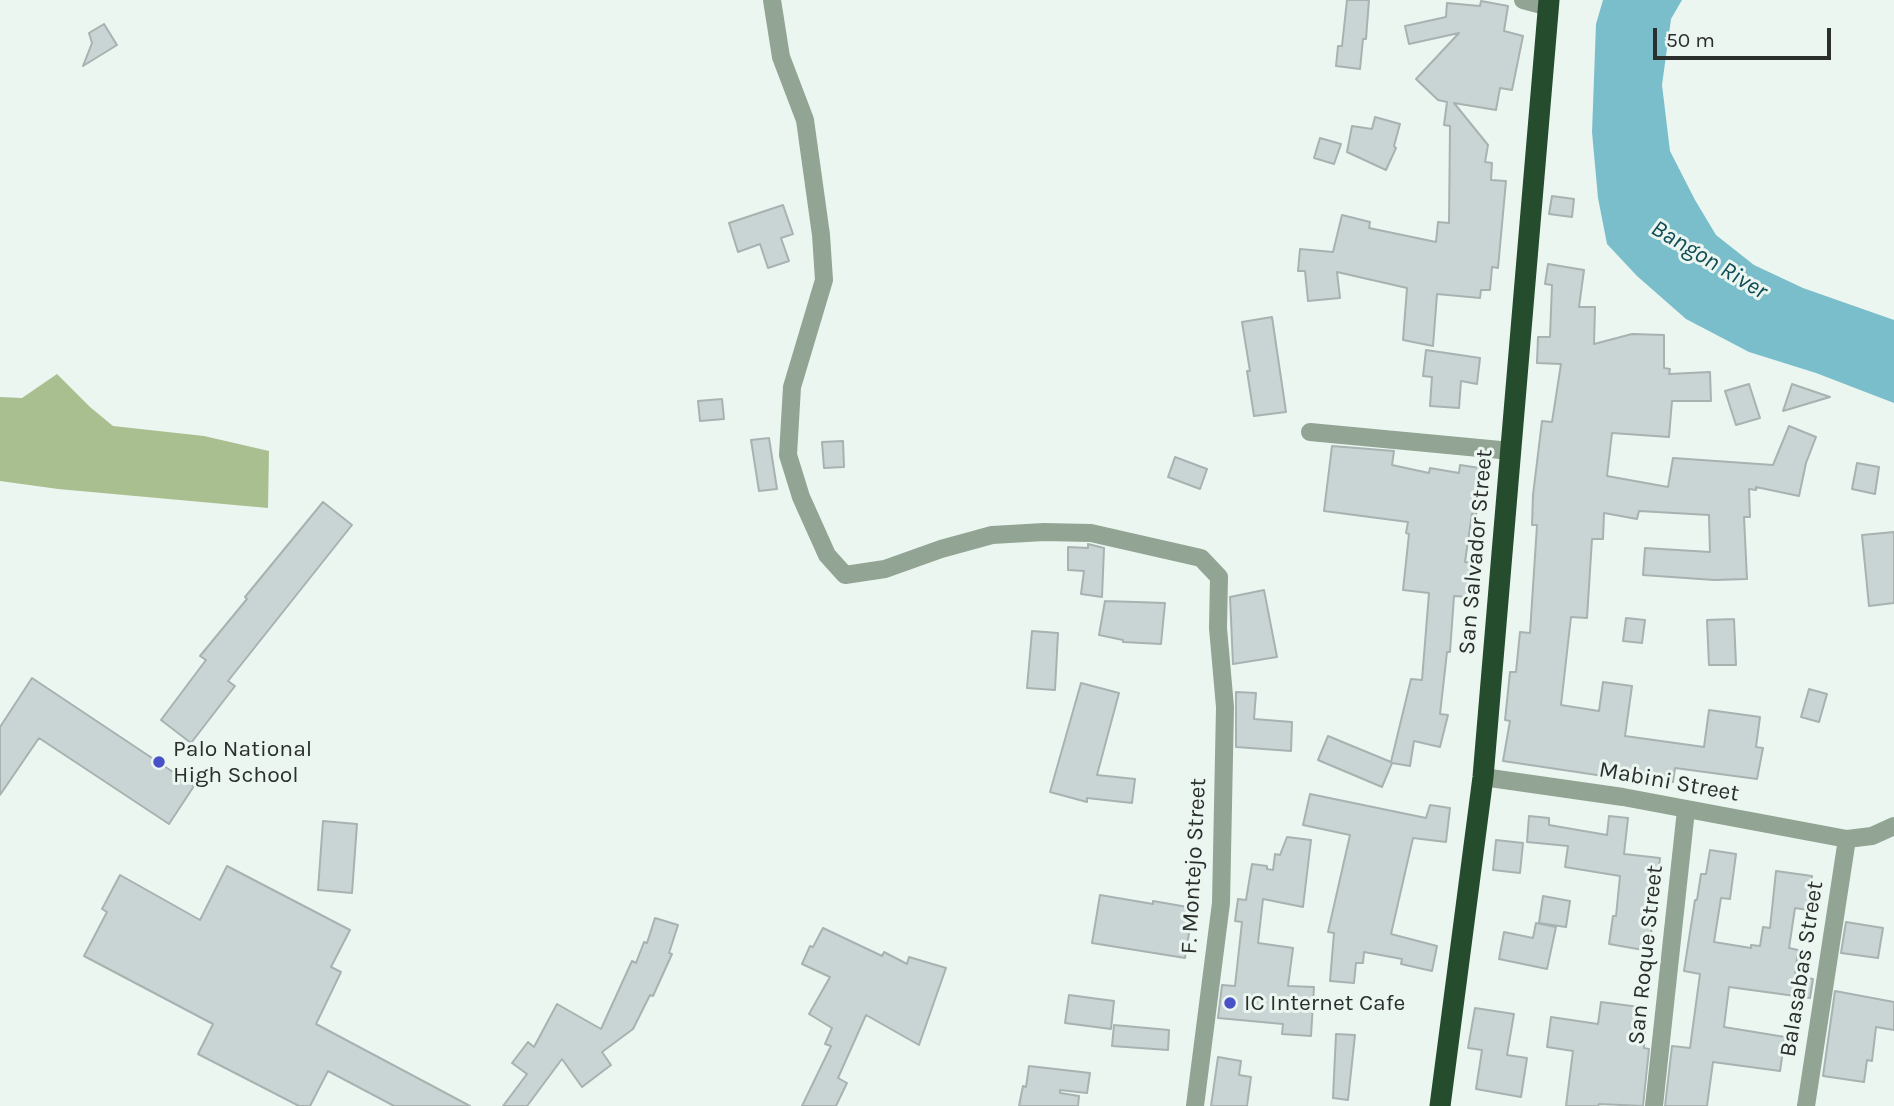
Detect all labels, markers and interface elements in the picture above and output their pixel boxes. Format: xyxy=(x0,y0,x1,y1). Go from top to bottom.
scale bar xyxy=(1656,14,1834,58)
text: 50 m xyxy=(1666,28,1715,52)
water label: Bangon River xyxy=(1646,214,1772,306)
street label: San Salvador Street xyxy=(1453,448,1499,656)
place label: Palo National High School xyxy=(173,735,312,789)
marker: Palo National High School xyxy=(151,754,167,770)
street label: Mabini Street xyxy=(1597,756,1741,808)
street label: F. Montejo Street xyxy=(1176,777,1212,955)
street label: San Roque Street xyxy=(1623,864,1669,1046)
street label: Balasabas Street xyxy=(1774,879,1830,1059)
place label: IC Internet Cafe xyxy=(1244,989,1405,1017)
marker: IC Internet Cafe xyxy=(1222,995,1238,1011)

